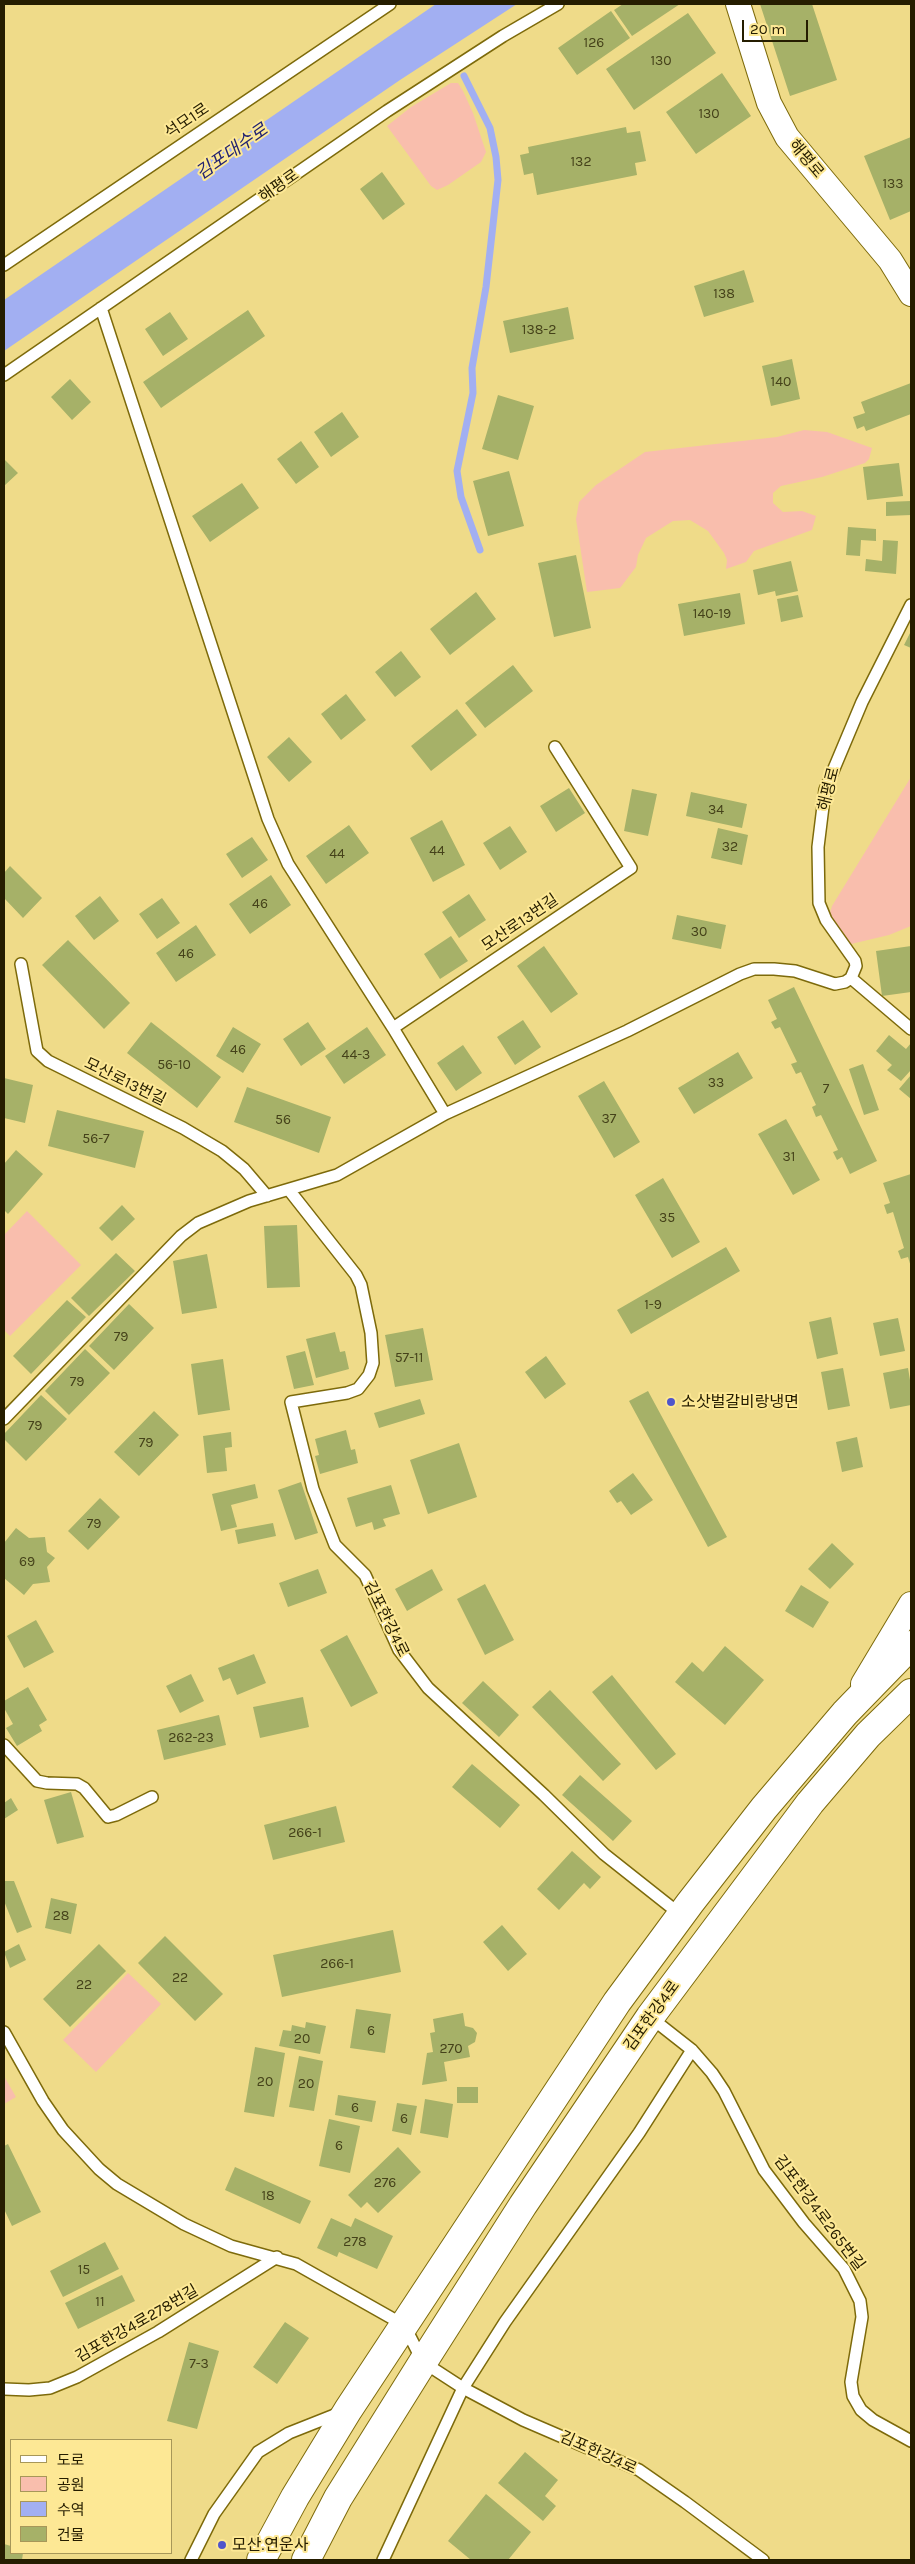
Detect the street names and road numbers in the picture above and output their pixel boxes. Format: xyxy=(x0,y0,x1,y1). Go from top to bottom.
street label: 석모1로 xyxy=(161,99,213,143)
street label: 해평로 xyxy=(784,136,828,182)
street label: 해평로 xyxy=(255,165,303,207)
street label: 해평로 xyxy=(814,765,844,813)
street label: 모산로13번길 xyxy=(478,890,562,956)
street label: 모산로13번길 xyxy=(81,1054,169,1110)
street label: 김포한강4로 xyxy=(359,1578,413,1660)
street label: 김포한강4로 xyxy=(620,1977,684,2055)
street label: 김포한강4로265번길 xyxy=(769,2152,869,2274)
street label: 김포한강4로278번길 xyxy=(72,2281,202,2367)
street label: 김포한강4로 xyxy=(556,2427,640,2479)

